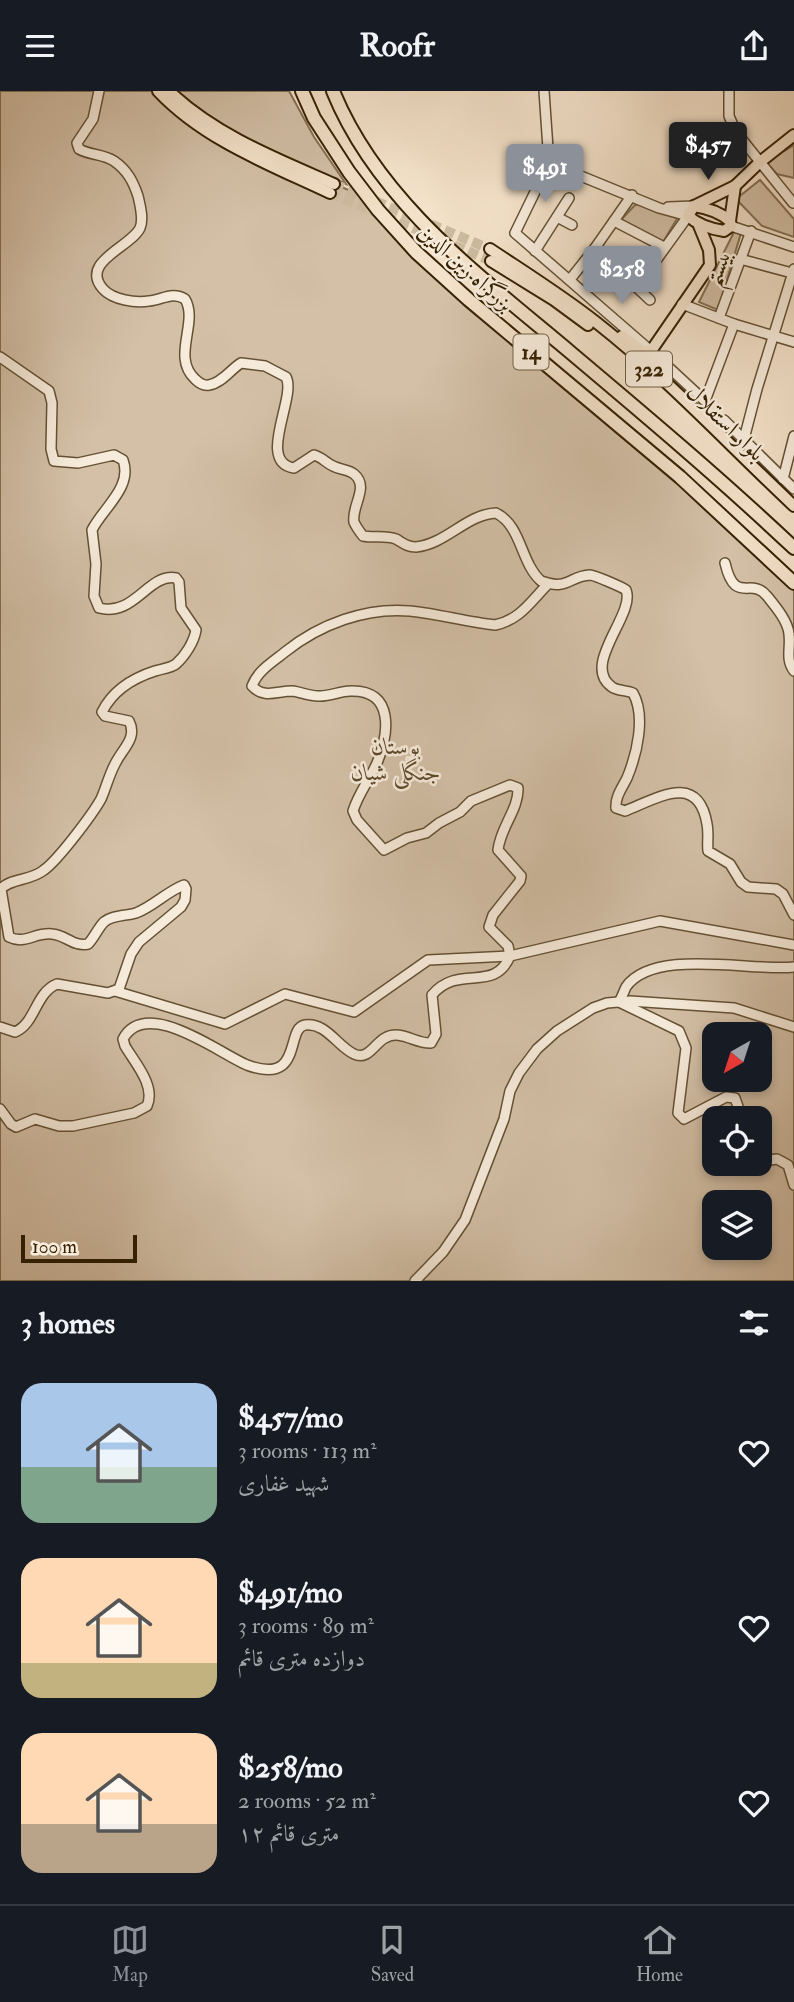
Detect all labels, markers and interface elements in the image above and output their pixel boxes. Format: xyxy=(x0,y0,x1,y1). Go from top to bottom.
text: Roofr xyxy=(359,26,435,66)
icon: menu xyxy=(21,27,59,65)
icon: share xyxy=(735,27,773,65)
pin: $457 xyxy=(667,123,749,182)
text: $457 xyxy=(685,130,731,159)
pin: $491 xyxy=(504,145,586,204)
text: $491 xyxy=(522,152,568,181)
street label: بزرگراه زین الدین xyxy=(412,216,520,318)
street label: بیستم xyxy=(698,246,745,293)
pin: $258 xyxy=(581,247,663,306)
text: $258 xyxy=(599,254,645,283)
road number: 14 xyxy=(514,335,548,369)
road number: 322 xyxy=(626,351,672,387)
street label: بلوار استقلال xyxy=(680,378,771,467)
park label: بوستان جنگلی شیان xyxy=(351,732,441,790)
north arrow xyxy=(702,1022,772,1092)
map controls xyxy=(702,1022,772,1260)
button: locate xyxy=(702,1106,772,1176)
button: layers xyxy=(702,1190,772,1260)
scale bar xyxy=(21,1232,136,1264)
text: 100 m xyxy=(32,1235,77,1259)
icon: filters xyxy=(735,1304,773,1342)
text: 3 homes xyxy=(21,1305,115,1342)
text: $457/mo xyxy=(238,1399,343,1436)
icon: home xyxy=(77,1411,161,1495)
icon: heart xyxy=(735,1434,773,1472)
text: 3 rooms · 113 m² xyxy=(238,1436,377,1465)
text: شهید غفاری xyxy=(238,1469,329,1498)
text: $491/mo xyxy=(238,1574,343,1611)
icon: home xyxy=(77,1586,161,1670)
icon: heart xyxy=(735,1609,773,1647)
text: 3 rooms · 89 m² xyxy=(238,1611,374,1640)
text: دوازده متری قائم xyxy=(238,1644,365,1673)
text: $258/mo xyxy=(238,1749,343,1786)
icon: home xyxy=(77,1761,161,1845)
icon: heart xyxy=(735,1784,773,1822)
text: 2 rooms · 52 m² xyxy=(238,1786,376,1815)
text: ۱۲ متری قائم xyxy=(238,1819,339,1848)
tab: Map xyxy=(111,1921,149,1987)
tab: Saved xyxy=(371,1921,414,1987)
tab: Home xyxy=(636,1921,683,1987)

